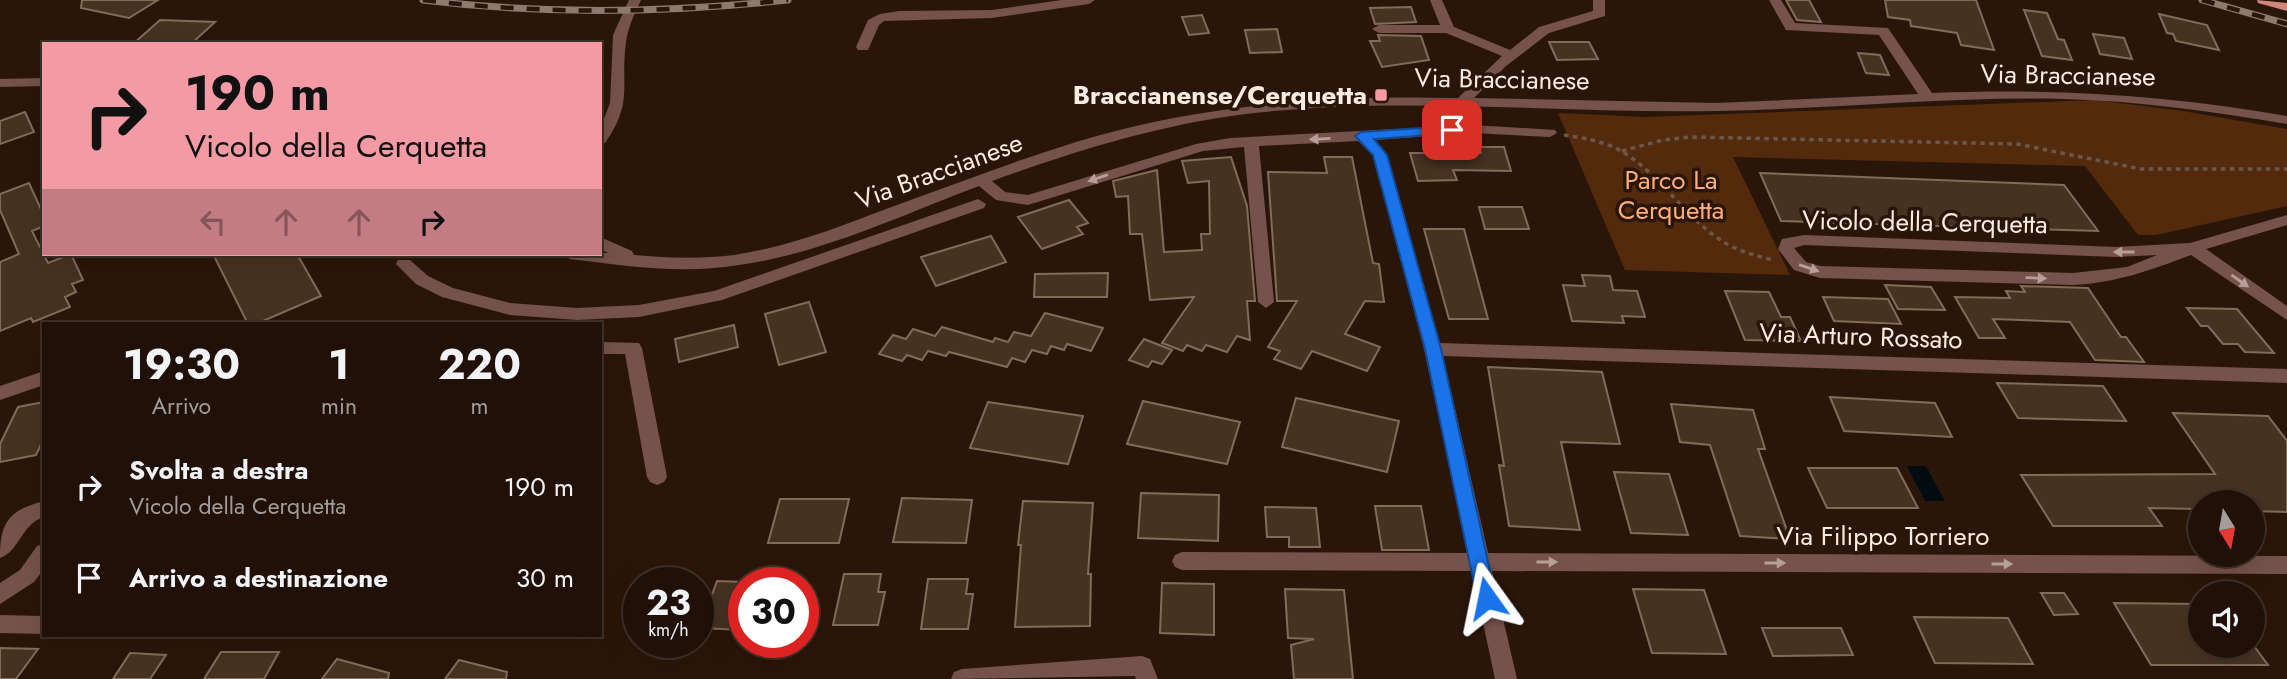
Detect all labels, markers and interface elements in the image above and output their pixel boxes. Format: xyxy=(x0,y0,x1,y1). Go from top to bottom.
street label: Via Braccianese xyxy=(1980,54,2156,96)
text: 190 m xyxy=(185,58,330,128)
street label: Via Braccianese xyxy=(1414,58,1590,100)
icon: right xyxy=(70,70,161,161)
place label: Braccianense/Cerquetta xyxy=(1073,76,1367,114)
marker: Braccianense/Cerquetta xyxy=(1373,87,1389,103)
pin xyxy=(1422,100,1482,160)
icon: arrive xyxy=(1433,111,1471,149)
text: Vicolo della Cerquetta xyxy=(185,123,487,169)
street label: Via Braccianese xyxy=(850,123,1028,219)
one-way arrow xyxy=(1309,134,1331,145)
park label: Parco La Cerquetta xyxy=(1618,161,1724,229)
one-way arrow xyxy=(1087,173,1108,184)
street label: Vicolo della Cerquetta xyxy=(1802,201,2048,243)
icon: left xyxy=(194,203,232,241)
icon: ahead xyxy=(267,203,305,241)
icon: ahead xyxy=(340,203,378,241)
icon: right xyxy=(413,203,451,241)
one-way arrow xyxy=(2113,246,2135,258)
one-way arrow xyxy=(1799,263,1820,274)
one-way arrow xyxy=(2025,272,2047,284)
one-way arrow xyxy=(2231,274,2249,288)
street label: Via Arturo Rossato xyxy=(1759,313,1963,359)
text: 19:30 xyxy=(123,334,240,395)
text: 1 xyxy=(328,334,350,395)
text: 220 xyxy=(438,334,521,395)
text: Arrivo xyxy=(152,389,211,423)
text: min xyxy=(321,389,357,423)
text: m xyxy=(471,389,488,423)
text: Svolta a destra xyxy=(129,451,309,489)
icon: right xyxy=(70,468,108,506)
text: 190 m xyxy=(504,468,574,506)
text: Vicolo della Cerquetta xyxy=(129,489,346,523)
north arrow xyxy=(2188,490,2264,567)
map controls xyxy=(2188,490,2265,658)
street label: Via Filippo Torriero xyxy=(1777,517,1989,555)
one-way arrow xyxy=(1536,556,1558,568)
one-way arrow xyxy=(1764,557,1786,569)
one-way arrow xyxy=(1991,558,2013,570)
icon: arrive xyxy=(70,559,108,597)
text: Arrivo a destinazione xyxy=(129,559,388,597)
text: 30 m xyxy=(516,559,574,597)
position arrow xyxy=(1450,561,1524,635)
speed limit sign: 30 xyxy=(728,567,819,658)
text: 23 xyxy=(646,578,691,628)
button: sound xyxy=(2188,581,2265,658)
text: km/h xyxy=(648,617,689,643)

